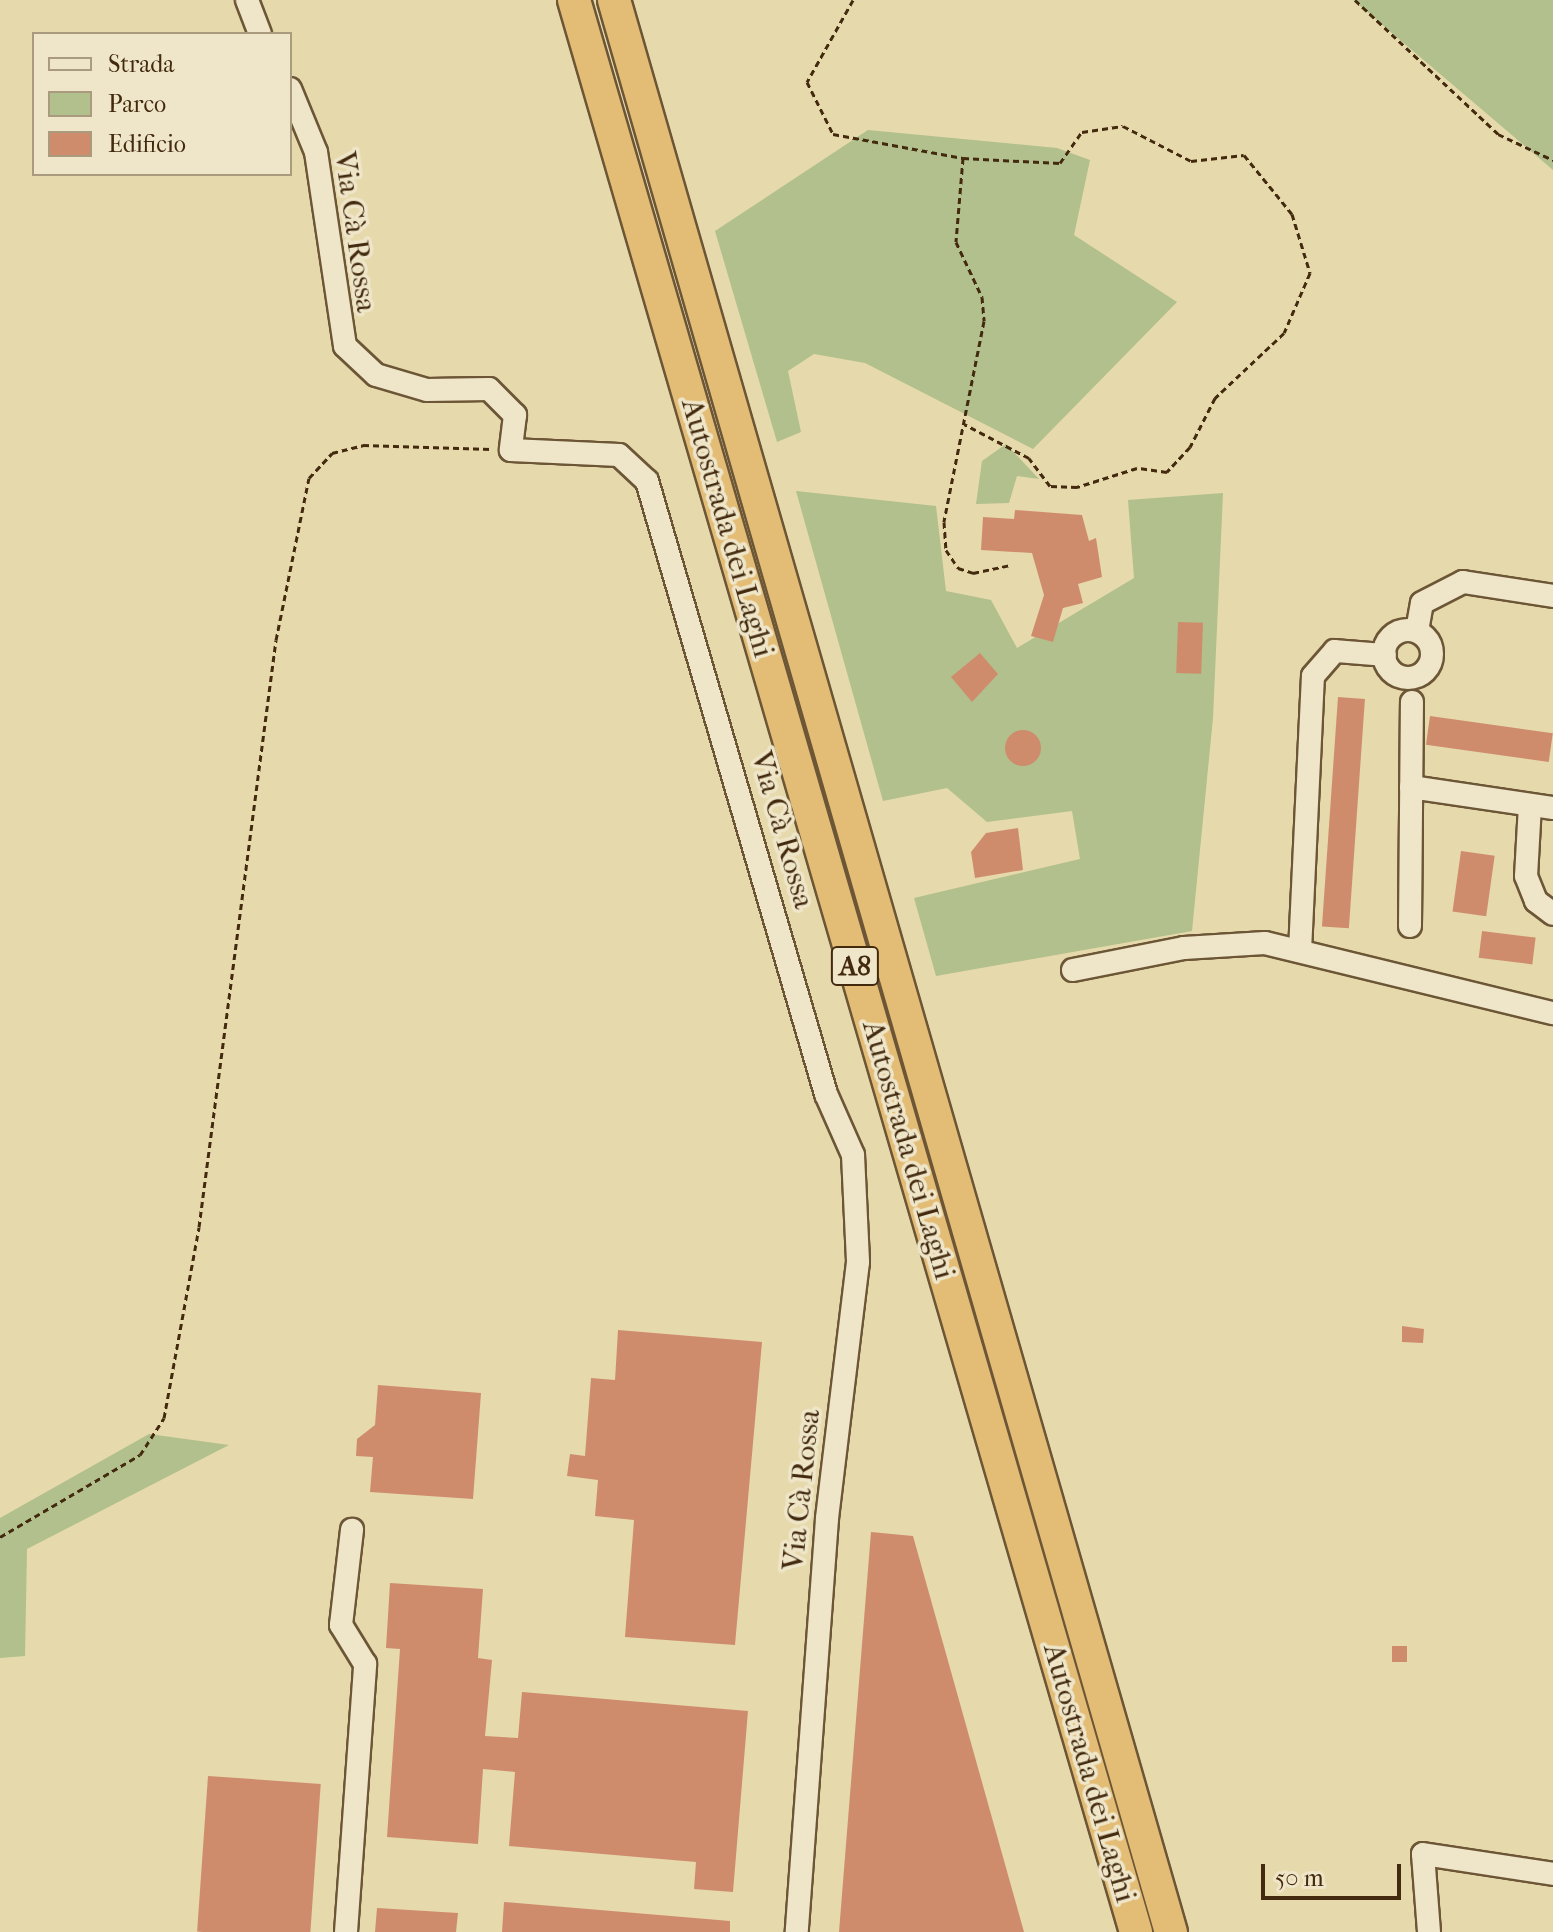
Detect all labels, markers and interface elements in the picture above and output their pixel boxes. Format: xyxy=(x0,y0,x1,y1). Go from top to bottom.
legend xyxy=(32,32,292,176)
text: Strada xyxy=(108,50,174,78)
text: Parco xyxy=(108,90,166,118)
text: Edificio xyxy=(108,130,186,158)
street label: Via Cà Rossa xyxy=(326,149,384,315)
street label: Autostrada dei Laghi xyxy=(673,395,781,661)
street label: Via Cà Rossa xyxy=(742,747,822,913)
road number: A8 xyxy=(829,942,881,990)
street label: Autostrada dei Laghi xyxy=(854,1017,962,1283)
street label: Via Cà Rossa xyxy=(776,1408,828,1572)
street label: Autostrada dei Laghi xyxy=(1035,1640,1143,1906)
scale bar xyxy=(1265,1848,1405,1898)
text: 50 m xyxy=(1275,1864,1324,1892)

